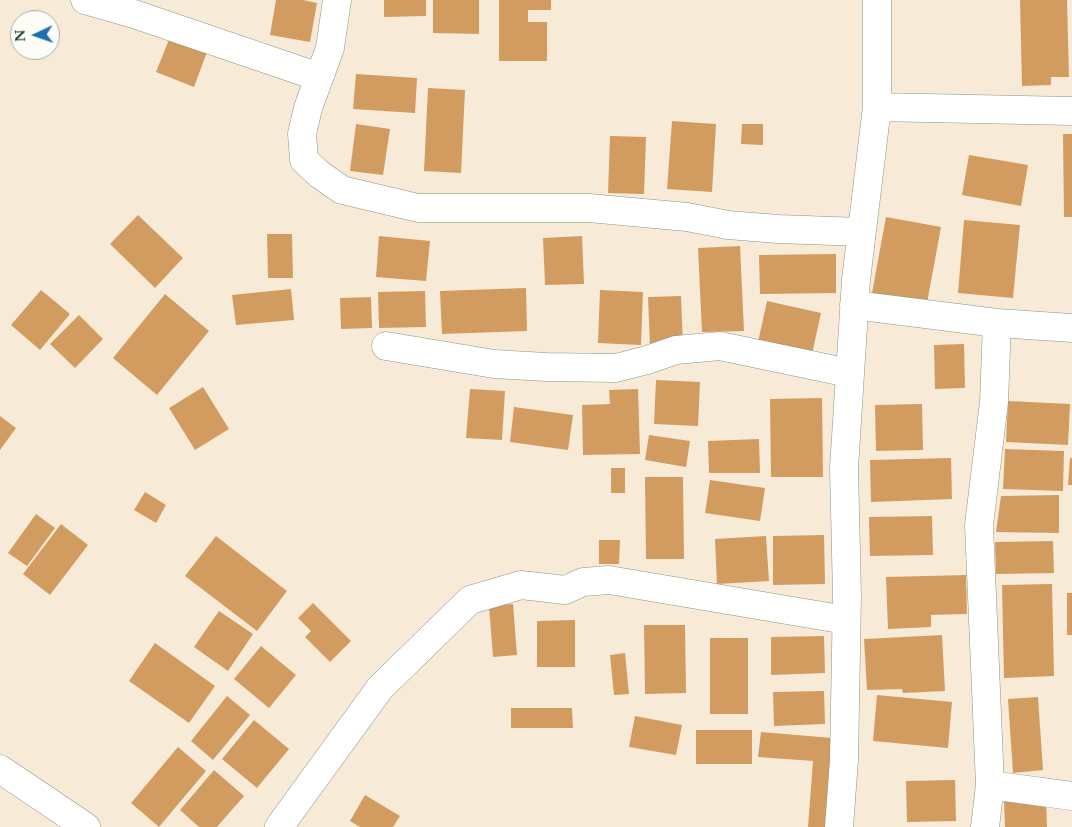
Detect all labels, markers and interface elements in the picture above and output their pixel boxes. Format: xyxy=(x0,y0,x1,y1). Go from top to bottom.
north arrow xyxy=(10,10,60,60)
text: N xyxy=(11,29,30,42)

